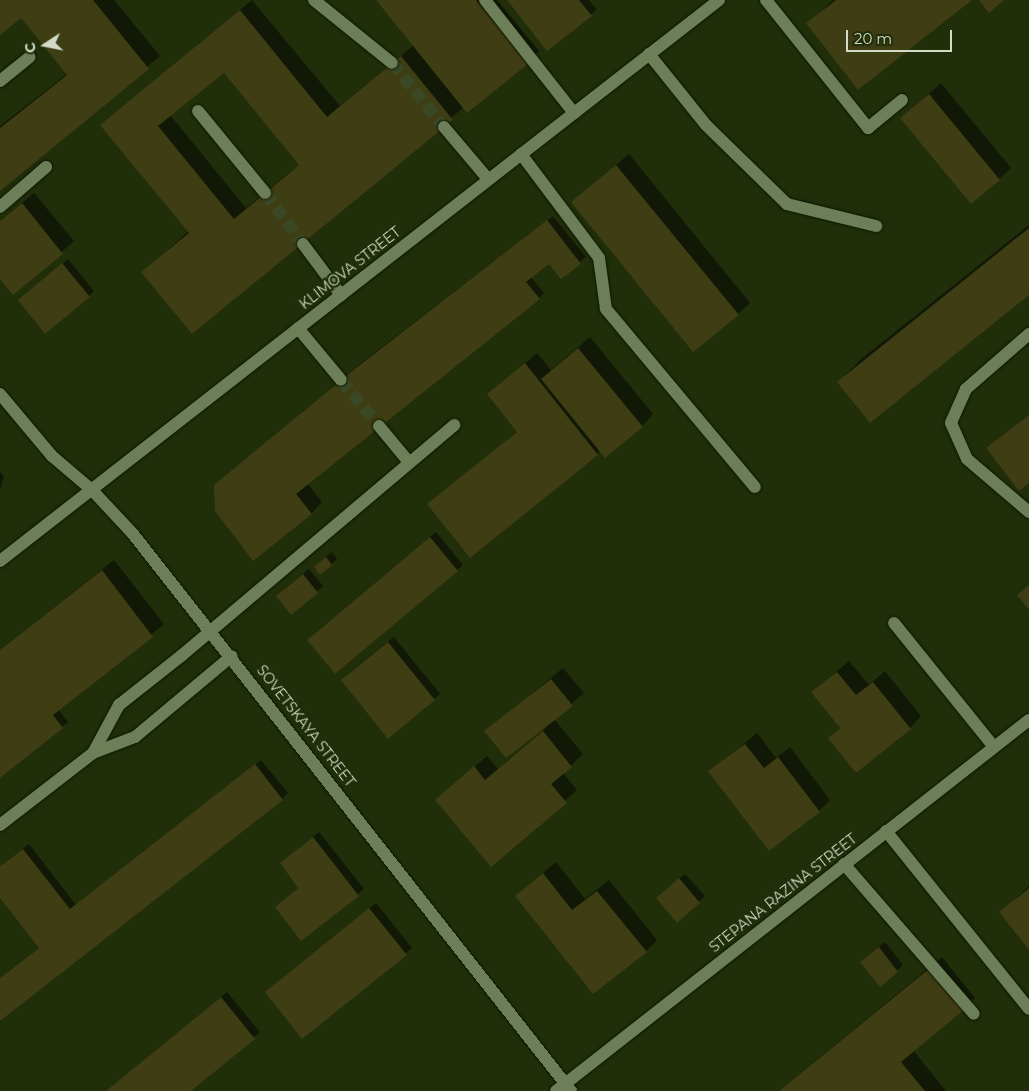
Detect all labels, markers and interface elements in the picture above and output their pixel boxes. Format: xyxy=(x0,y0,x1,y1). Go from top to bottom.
north arrow xyxy=(20,20,70,70)
scale bar xyxy=(849,20,955,52)
text: 20 m xyxy=(854,29,892,48)
text: С xyxy=(20,41,40,55)
street label: KLIMOVA STREET xyxy=(296,223,404,313)
street label: SOVETSKAYA STREET xyxy=(253,662,359,790)
street label: STEPANA RAZINA STREET xyxy=(706,830,860,956)

